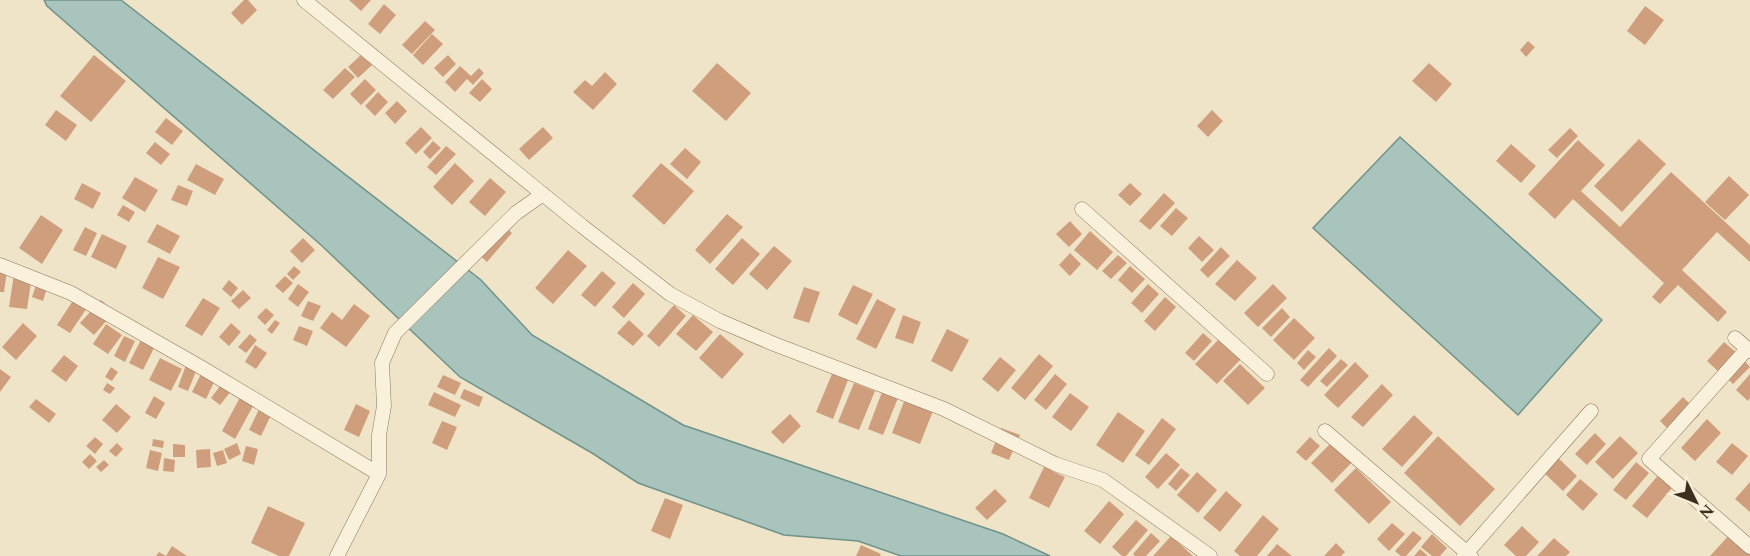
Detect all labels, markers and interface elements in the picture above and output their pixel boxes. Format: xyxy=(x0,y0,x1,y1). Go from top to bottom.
north arrow xyxy=(1666,472,1726,532)
text: N xyxy=(1693,499,1719,525)

